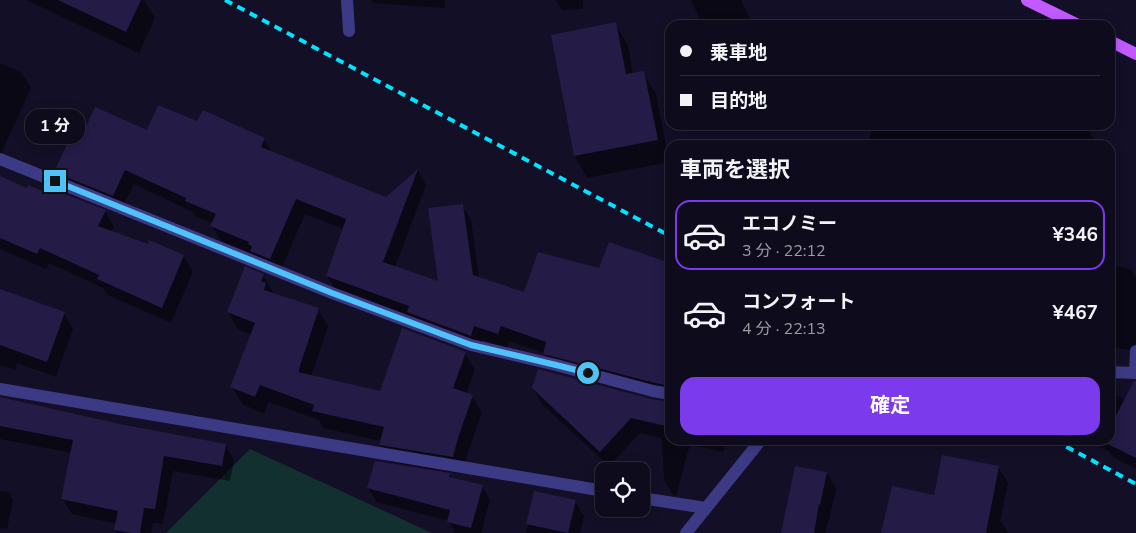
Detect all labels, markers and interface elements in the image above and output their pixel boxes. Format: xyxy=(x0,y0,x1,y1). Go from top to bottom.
text: 乗車地 xyxy=(710,40,767,66)
text: 目的地 xyxy=(710,88,767,114)
callout: 1 分 xyxy=(25,109,85,144)
text: 1 分 xyxy=(40,115,70,137)
text: 車両を選択 xyxy=(680,155,790,185)
route end xyxy=(44,170,66,192)
text: エコノミー xyxy=(742,211,837,237)
icon: car xyxy=(682,213,727,258)
text: ¥346 xyxy=(1052,222,1098,248)
text: 3 分 · 22:12 xyxy=(742,240,826,262)
text: コンフォート xyxy=(742,289,855,315)
icon: car xyxy=(682,291,727,336)
text: ¥467 xyxy=(1052,300,1098,326)
text: 4 分 · 22:13 xyxy=(742,318,826,340)
route start xyxy=(577,362,599,384)
button: 確定 xyxy=(680,377,1100,435)
map controls xyxy=(595,462,650,517)
button: locate xyxy=(595,462,650,517)

